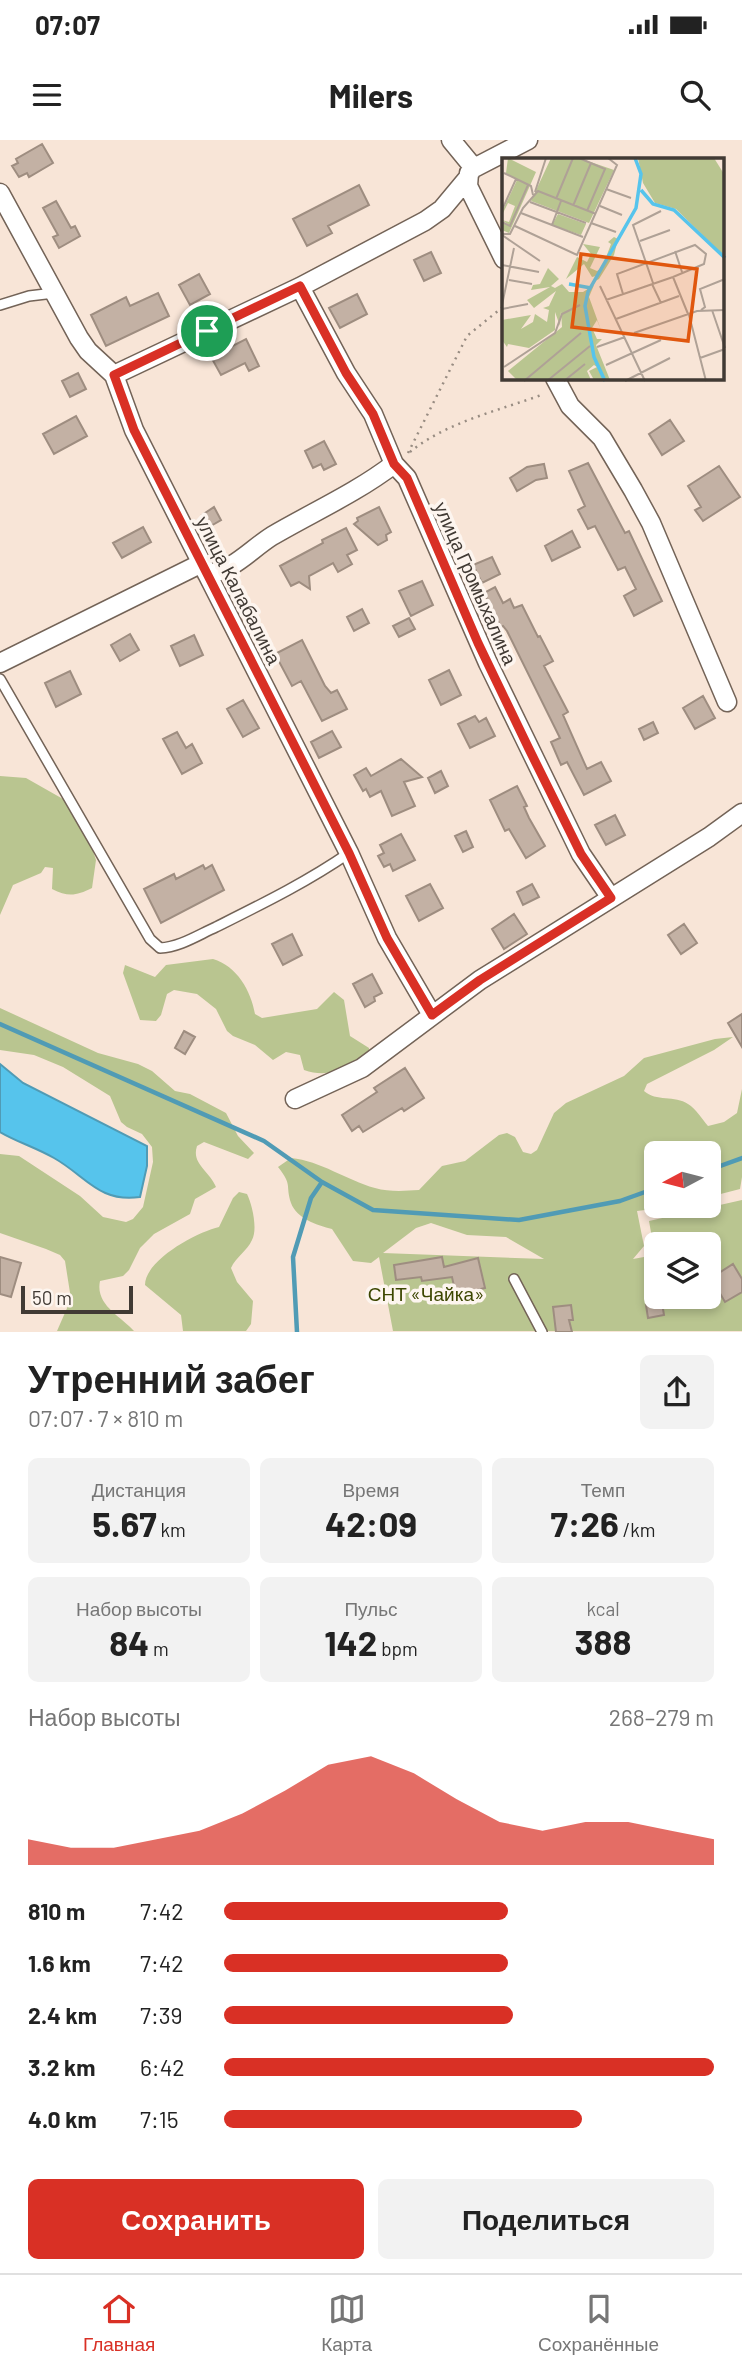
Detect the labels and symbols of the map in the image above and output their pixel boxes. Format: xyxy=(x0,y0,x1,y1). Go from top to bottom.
inset map xyxy=(502,158,724,380)
pin xyxy=(177,301,237,361)
street label: улица Громыхалина xyxy=(430,498,522,668)
street label: улица Калабалина xyxy=(192,512,286,668)
north arrow xyxy=(644,1141,721,1218)
scale bar xyxy=(21,1282,133,1314)
park label: СНТ «Чайка» xyxy=(368,1282,484,1305)

